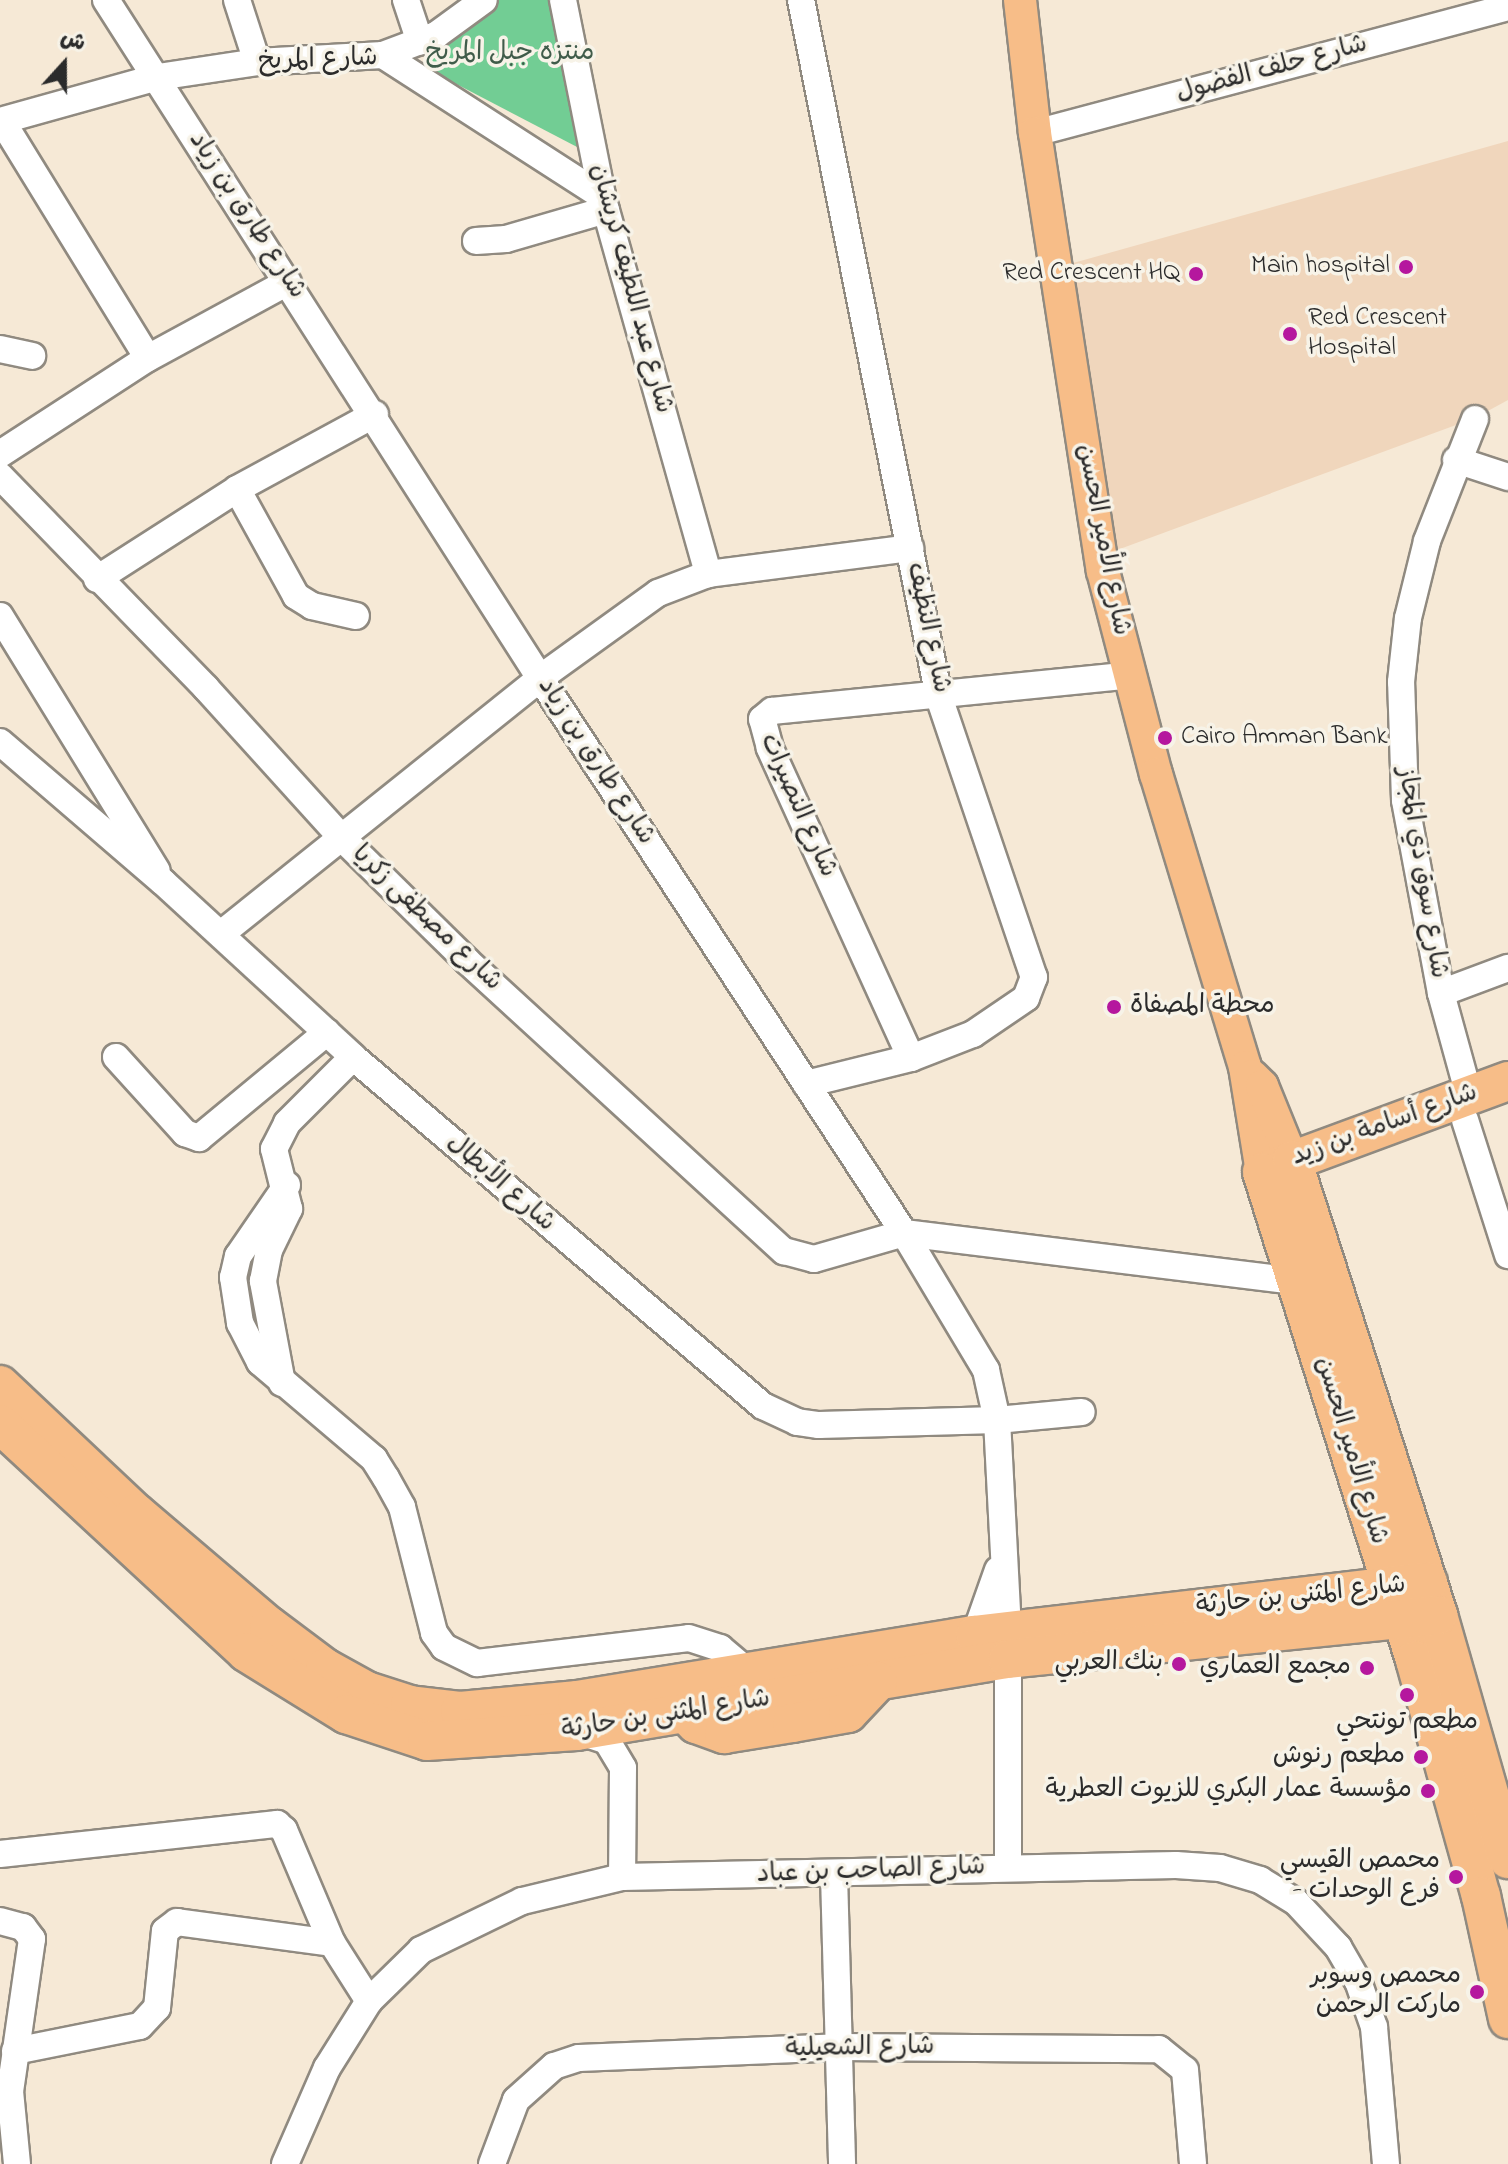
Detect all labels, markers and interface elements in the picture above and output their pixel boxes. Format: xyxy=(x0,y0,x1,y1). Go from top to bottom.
text: ش xyxy=(56,22,90,61)
north arrow xyxy=(24,24,104,104)
street label: شارع حلف الفضول xyxy=(1173,29,1371,111)
park label: منتزه جبل المريخ xyxy=(426,38,594,70)
street label: شارع المريخ xyxy=(258,43,378,79)
street label: شارع طارق بن زياد xyxy=(180,127,312,305)
street label: شارع عبد اللطيف كريشان xyxy=(582,161,678,417)
place label: Main hospital xyxy=(1251,251,1390,283)
place label: Red Crescent HQ xyxy=(1003,258,1180,290)
marker: Main hospital xyxy=(1397,258,1415,276)
marker: Red Crescent HQ xyxy=(1187,265,1205,283)
place label: Red Crescent Hospital xyxy=(1308,303,1447,364)
marker: Red Crescent Hospital xyxy=(1279,323,1301,345)
street label: شارع الأمير الحسن xyxy=(1068,442,1136,638)
street label: شارع النظيف xyxy=(898,560,956,696)
street label: شارع طارق بن زياد xyxy=(529,673,661,851)
place label: Cairo Amman Bank xyxy=(1181,722,1388,754)
street label: شارع النصيرات xyxy=(751,729,843,883)
marker: Cairo Amman Bank xyxy=(1156,729,1174,747)
street label: شارع سوق ذي المجاز xyxy=(1389,765,1453,981)
street label: شارع مصطفى زكريا xyxy=(344,839,508,999)
place label: محطة المصفاة xyxy=(1130,991,1275,1023)
marker: محطة المصفاة xyxy=(1105,998,1123,1016)
street label: شارع أسامة بن زيد xyxy=(1288,1078,1482,1174)
street label: شارع الأبطال xyxy=(439,1128,561,1240)
street label: شارع الأمير الحسن xyxy=(1307,1353,1393,1549)
street label: شارع المثنى بن حارثة xyxy=(1195,1570,1407,1624)
place label: بنك العربي xyxy=(1055,1648,1163,1680)
place label: مجمع العماري xyxy=(1200,1652,1351,1684)
marker: بنك العربي xyxy=(1170,1655,1188,1673)
marker: مجمع العماري xyxy=(1358,1659,1376,1677)
street label: شارع المثنى بن حارثة xyxy=(560,1684,772,1748)
marker: مطعم تونتحي xyxy=(1398,1686,1416,1704)
place label: مطعم تونتحي xyxy=(1336,1707,1478,1739)
place label: مطعم رنوش xyxy=(1273,1741,1405,1773)
marker: مطعم رنوش xyxy=(1412,1748,1430,1766)
place label: مؤسسة عمار البكري للزيوت العطرية xyxy=(1046,1775,1412,1807)
marker: مؤسسة عمار البكري للزيوت العطرية xyxy=(1419,1782,1437,1800)
place label: محمص القيسي - فرع الوحدات xyxy=(1280,1846,1440,1908)
street label: شارع الصاحب بن عباد xyxy=(756,1852,986,1892)
marker: محمص القيسي - فرع الوحدات xyxy=(1447,1868,1465,1886)
place label: محمص وسوبر ماركت الرحمن xyxy=(1311,1961,1461,2022)
marker: محمص وسوبر ماركت الرحمن xyxy=(1468,1983,1486,2001)
street label: شارع الشعيلية xyxy=(785,2032,935,2066)

